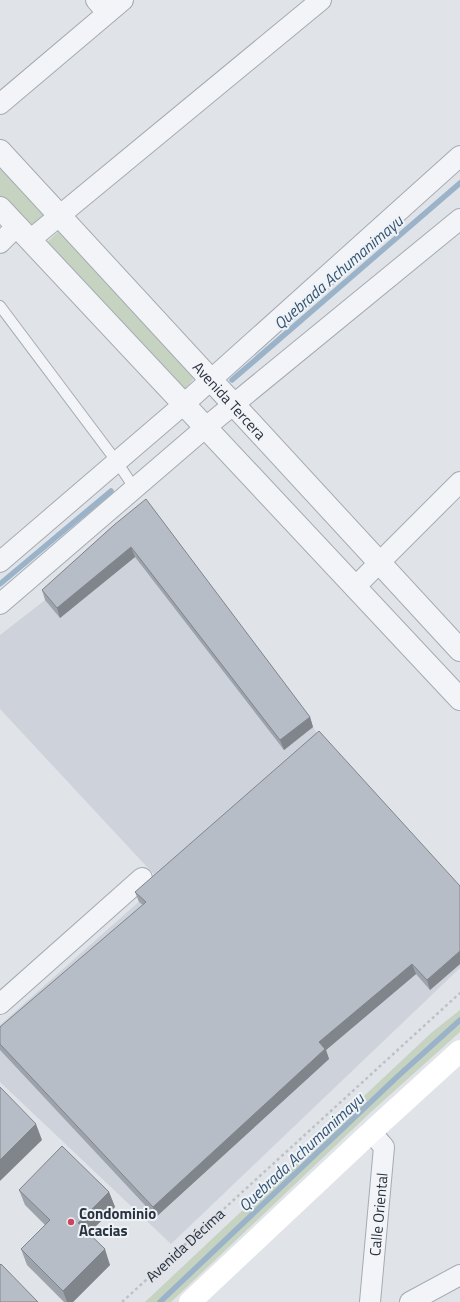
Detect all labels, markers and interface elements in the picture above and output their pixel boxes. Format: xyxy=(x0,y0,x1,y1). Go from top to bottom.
water label: Quebrada Achumanimayu xyxy=(268,208,409,335)
street label: Avenida Tercera xyxy=(188,356,272,445)
water label: Quebrada Achumanimayu xyxy=(233,1087,370,1217)
street label: Calle Oriental xyxy=(363,1172,393,1257)
place label: Condominio Acacias xyxy=(79,1202,156,1242)
street label: Avenida Décima xyxy=(140,1202,230,1287)
marker: Condominio Acacias xyxy=(66,1217,76,1227)

